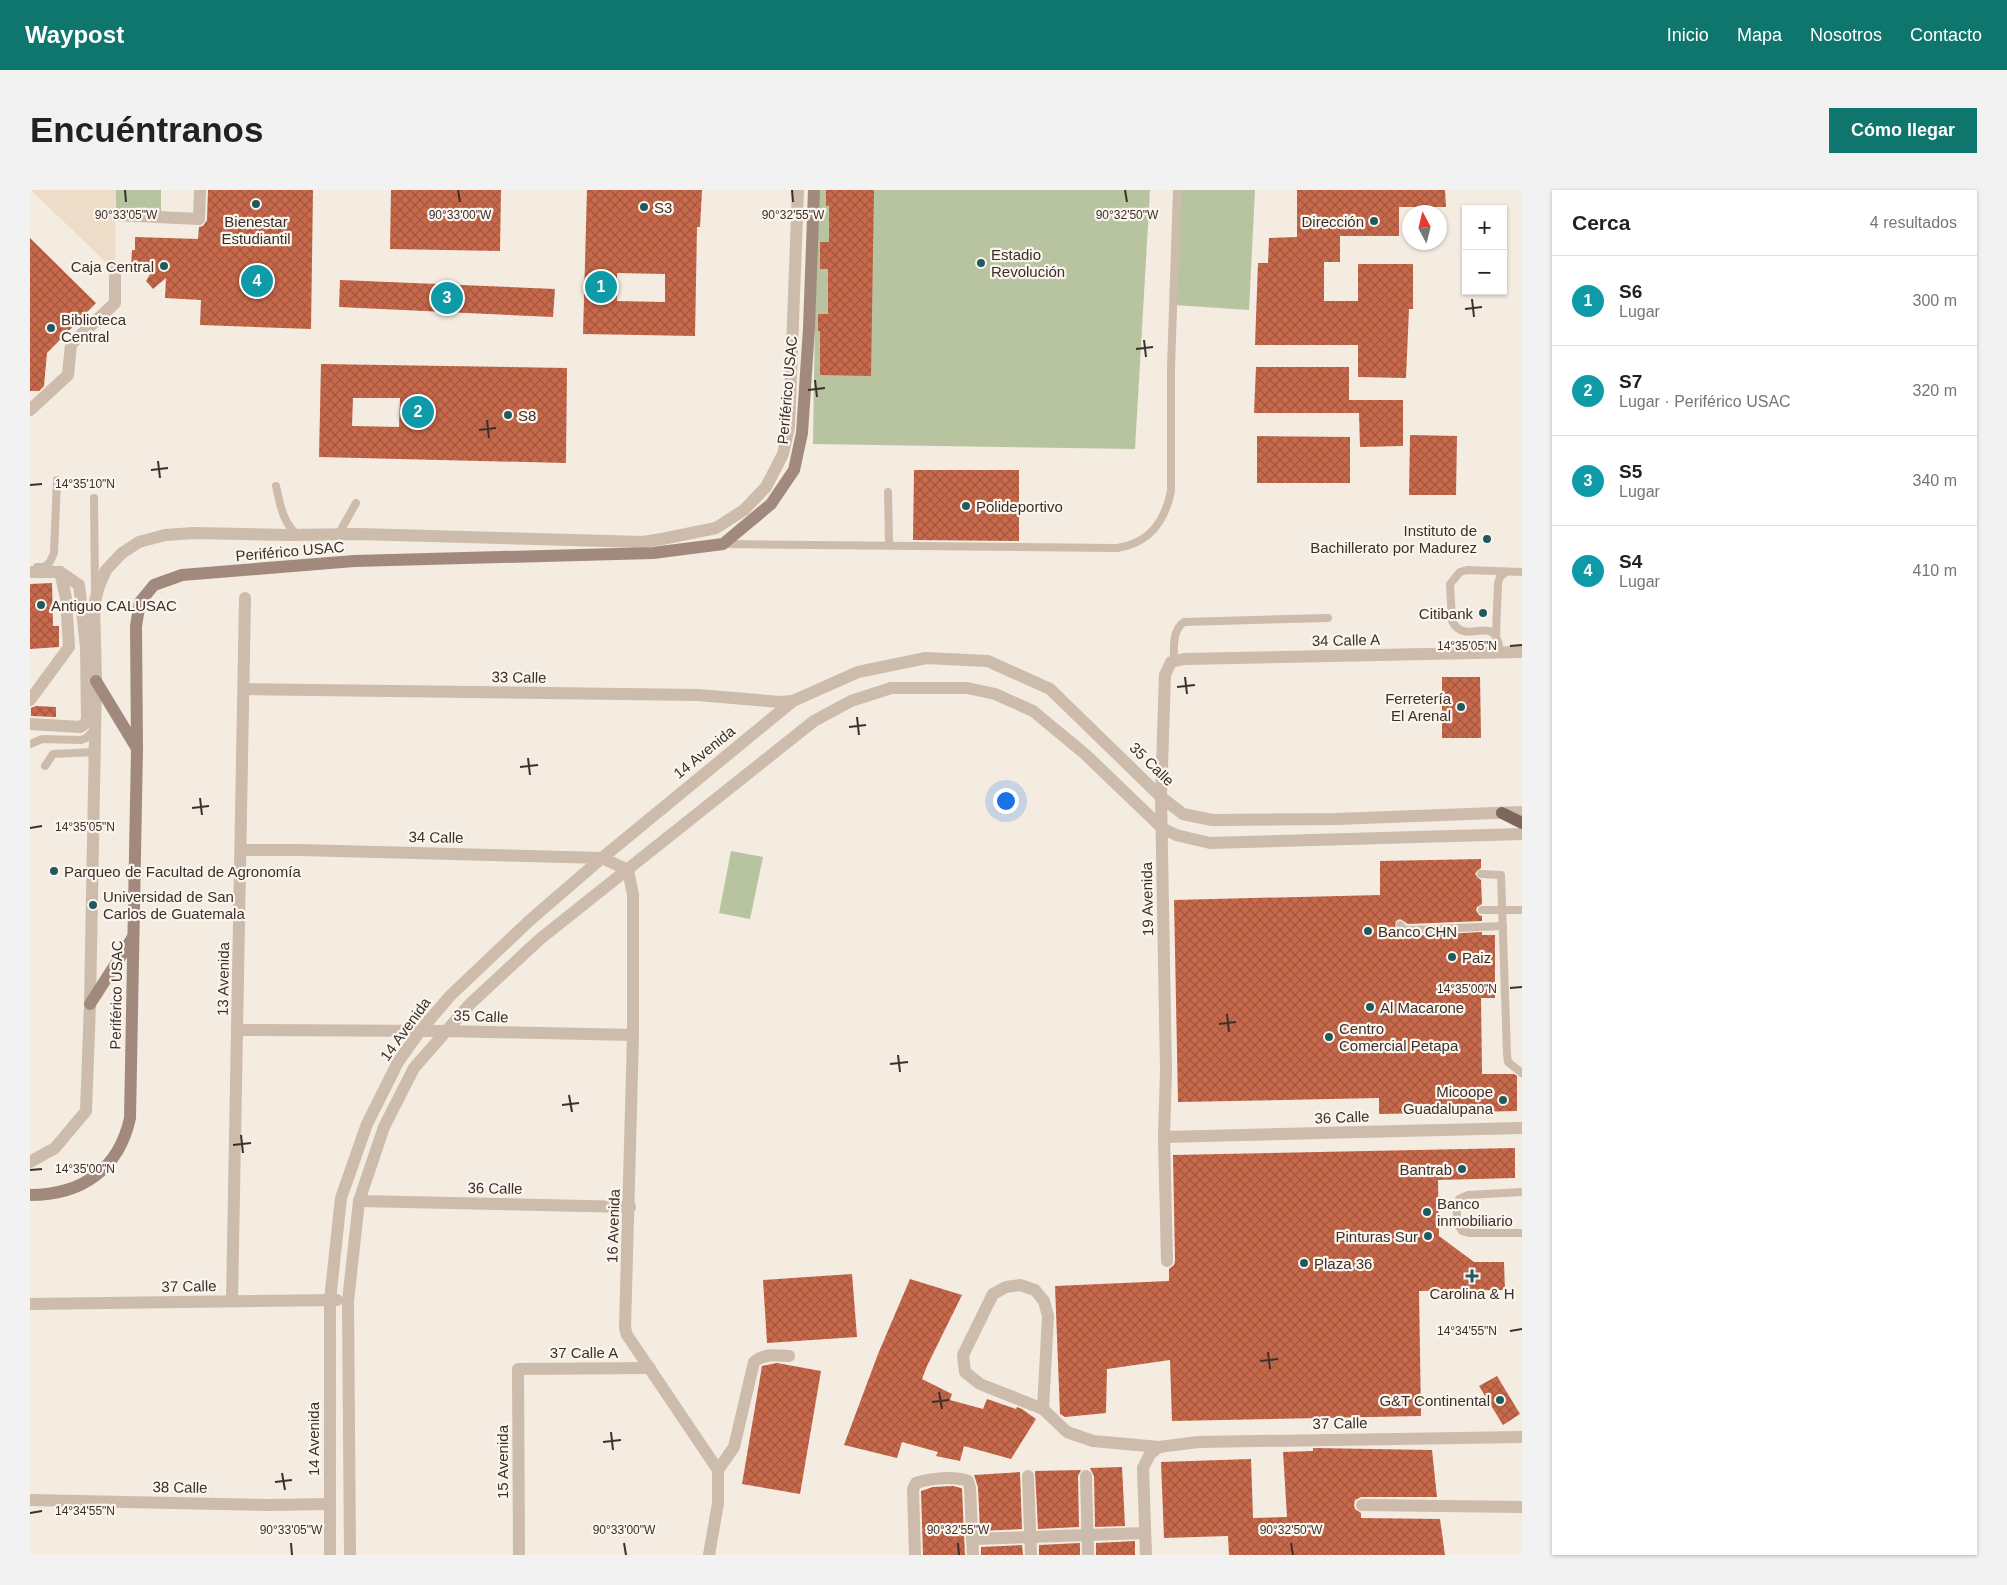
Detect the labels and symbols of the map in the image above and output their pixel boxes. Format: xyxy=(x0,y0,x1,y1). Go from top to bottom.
marker: Bienestar Estudiantil xyxy=(250,198,262,210)
place label: S3 xyxy=(654,199,672,216)
marker: S3 xyxy=(638,201,650,213)
north arrow xyxy=(1402,205,1447,250)
text: 90°33'05"W xyxy=(95,208,158,222)
text: 90°33'00"W xyxy=(429,208,492,222)
text: 90°32'55"W xyxy=(762,208,825,222)
text: 90°32'50"W xyxy=(1096,208,1159,222)
place label: Bienestar Estudiantil xyxy=(221,213,291,247)
place label: Dirección xyxy=(1301,213,1364,230)
marker: Dirección xyxy=(1368,215,1380,227)
place label: Estadio Revolución xyxy=(991,246,1065,280)
marker: Estadio Revolución xyxy=(975,257,987,269)
place label: Caja Central xyxy=(71,258,154,275)
marker: Caja Central xyxy=(158,260,170,272)
pin: 4 xyxy=(241,262,273,300)
pin: 1 xyxy=(585,268,617,306)
pin: 3 xyxy=(431,279,463,317)
place label: Biblioteca Central xyxy=(61,311,127,345)
marker: Biblioteca Central xyxy=(45,322,57,334)
street label: Periférico USAC xyxy=(774,335,800,445)
pin: 2 xyxy=(402,393,434,431)
place label: S8 xyxy=(518,407,536,424)
marker: S8 xyxy=(502,409,514,421)
text: 14°35'10"N xyxy=(55,477,115,491)
place label: Polideportivo xyxy=(976,498,1063,515)
marker: Polideportivo xyxy=(960,500,972,512)
place label: Instituto de Bachillerato por Madurez xyxy=(1310,522,1477,556)
marker: Instituto de Bachillerato por Madurez xyxy=(1481,533,1493,545)
street label: Periférico USAC xyxy=(235,538,345,564)
place label: Antiguo CALUSAC xyxy=(51,597,177,614)
marker: Antiguo CALUSAC xyxy=(35,599,47,611)
place label: Citibank xyxy=(1419,605,1473,622)
marker: Citibank xyxy=(1477,607,1489,619)
street label: 34 Calle A xyxy=(1312,631,1380,649)
text: 14°35'05"N xyxy=(1437,639,1497,653)
street label: 33 Calle xyxy=(491,668,547,686)
place label: Ferretería El Arenal xyxy=(1385,690,1452,724)
marker: Ferretería El Arenal xyxy=(1455,701,1467,713)
street label: 14 Avenida xyxy=(670,722,739,782)
street label: 35 Calle xyxy=(1126,739,1178,789)
your location xyxy=(993,788,1019,814)
text: 14°35'05"N xyxy=(55,820,115,834)
street label: 34 Calle xyxy=(408,828,464,846)
street label: 19 Avenida xyxy=(1138,861,1156,936)
place label: Parqueo de Facultad de Agronomía xyxy=(64,863,301,880)
marker: Parqueo de Facultad de Agronomía xyxy=(48,865,60,877)
place label: Universidad de San Carlos de Guatemala xyxy=(103,888,245,922)
marker: Universidad de San Carlos de Guatemala xyxy=(87,899,99,911)
place label: Banco CHN xyxy=(1378,923,1457,940)
marker: Banco CHN xyxy=(1362,925,1374,937)
street label: Periférico USAC xyxy=(107,940,125,1050)
street label: 13 Avenida xyxy=(214,941,232,1016)
place label: Paiz xyxy=(1462,949,1491,966)
marker: Paiz xyxy=(1446,951,1458,963)
text: 14°35'00"N xyxy=(1437,982,1497,996)
street label: 14 Avenida xyxy=(376,994,434,1064)
place label: Al Macarone xyxy=(1380,999,1464,1016)
marker: Al Macarone xyxy=(1364,1001,1376,1013)
street label: 35 Calle xyxy=(453,1007,509,1025)
place label: Centro Comercial Petapa xyxy=(1339,1020,1459,1054)
marker: Centro Comercial Petapa xyxy=(1323,1031,1335,1043)
place label: Micoope Guadalupana xyxy=(1403,1083,1494,1117)
marker: Micoope Guadalupana xyxy=(1497,1094,1509,1106)
street label: 36 Calle xyxy=(1314,1108,1370,1126)
place label: Bantrab xyxy=(1399,1161,1452,1178)
text: 14°35'00"N xyxy=(55,1162,115,1176)
marker: Bantrab xyxy=(1456,1163,1468,1175)
street label: 36 Calle xyxy=(467,1179,523,1197)
street label: 16 Avenida xyxy=(603,1188,623,1263)
place label: Banco inmobiliario xyxy=(1437,1195,1513,1229)
marker: Banco inmobiliario xyxy=(1421,1206,1433,1218)
place label: Pinturas Sur xyxy=(1335,1228,1418,1245)
marker: Pinturas Sur xyxy=(1422,1230,1434,1242)
place label: Plaza 36 xyxy=(1314,1255,1372,1272)
marker: Plaza 36 xyxy=(1298,1257,1310,1269)
marker: Carolina & H xyxy=(1466,1270,1478,1282)
street label: 37 Calle xyxy=(161,1277,217,1295)
place label: Carolina & H xyxy=(1429,1285,1515,1302)
text: 14°34'55"N xyxy=(1437,1324,1497,1338)
street label: 37 Calle A xyxy=(550,1344,618,1361)
place label: G&T Continental xyxy=(1379,1392,1490,1409)
marker: G&T Continental xyxy=(1494,1394,1506,1406)
street label: 14 Avenida xyxy=(305,1401,322,1476)
street label: 37 Calle xyxy=(1312,1414,1368,1432)
street label: 15 Avenida xyxy=(494,1424,511,1499)
street label: 38 Calle xyxy=(152,1478,208,1496)
text: 14°34'55"N xyxy=(55,1504,115,1518)
text: 90°33'05"W xyxy=(260,1523,323,1537)
text: 90°33'00"W xyxy=(593,1523,656,1537)
text: 90°32'55"W xyxy=(927,1523,990,1537)
text: 90°32'50"W xyxy=(1260,1523,1323,1537)

